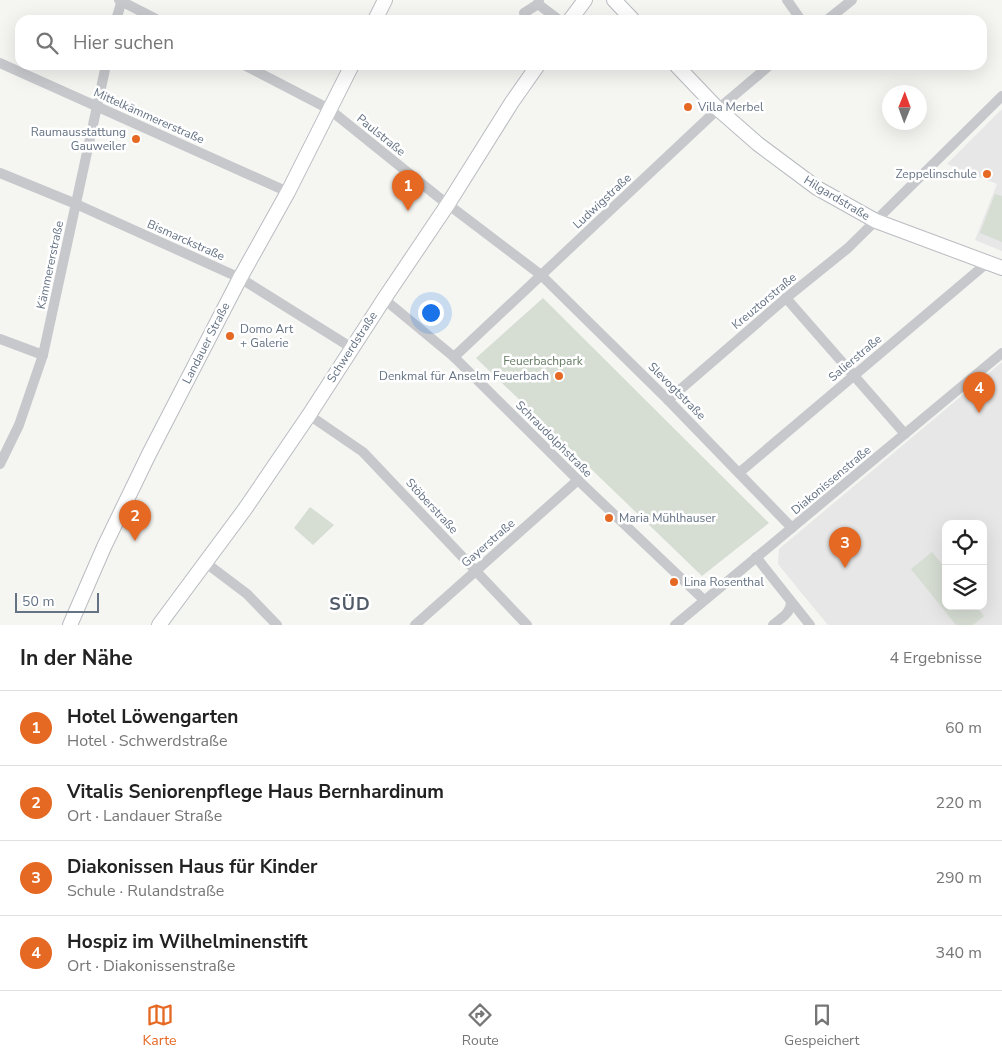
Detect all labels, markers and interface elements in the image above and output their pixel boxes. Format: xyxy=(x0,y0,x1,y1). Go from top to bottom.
search box xyxy=(15,15,987,70)
icon: search xyxy=(33,29,61,57)
text: Hier suchen xyxy=(73,30,174,56)
street label: Mittelkämmererstraße xyxy=(91,84,207,148)
north arrow xyxy=(882,85,927,130)
place label: Villa Merbel xyxy=(697,99,764,115)
marker: Villa Merbel xyxy=(682,101,694,113)
street label: Paulstraße xyxy=(353,110,409,160)
place label: Raumausstattung Gauweiler xyxy=(31,124,127,154)
marker: Raumausstattung Gauweiler xyxy=(130,133,142,145)
place label: Zeppelinschule xyxy=(895,166,977,182)
marker: Zeppelinschule xyxy=(981,168,993,180)
pin: 1 xyxy=(392,170,424,211)
street label: Ludwigstraße xyxy=(569,170,635,232)
street label: Hilgardstraße xyxy=(801,172,873,224)
street label: Bismarckstraße xyxy=(145,216,227,264)
street label: Kämmererstraße xyxy=(33,219,67,311)
street label: Kreuztorstraße xyxy=(728,269,800,333)
street label: Landauer Straße xyxy=(179,300,233,386)
your location xyxy=(418,300,444,326)
street label: Schwerdstraße xyxy=(323,308,381,386)
place label: Domo Art + Galerie xyxy=(240,321,294,351)
marker: Domo Art + Galerie xyxy=(224,330,236,342)
street label: Salierstraße xyxy=(825,331,885,385)
park label: Feuerbachpark xyxy=(503,353,584,369)
street label: Slevogtstraße xyxy=(645,359,709,423)
place label: Denkmal für Anselm Feuerbach xyxy=(379,368,549,384)
marker: Denkmal für Anselm Feuerbach xyxy=(553,370,565,382)
pin: 4 xyxy=(963,372,995,413)
street label: Schraudolphstraße xyxy=(512,397,596,481)
street label: Diakonissenstraße xyxy=(788,442,874,518)
street label: Stöberstraße xyxy=(402,475,462,537)
pin: 2 xyxy=(119,500,151,541)
place label: Maria Mühlhauser xyxy=(619,510,717,526)
marker: Maria Mühlhauser xyxy=(603,512,615,524)
street label: Gayerstraße xyxy=(458,515,518,571)
map controls xyxy=(942,520,987,610)
button: locate xyxy=(942,520,987,565)
pin: 3 xyxy=(829,527,861,568)
button: layers xyxy=(942,565,987,610)
place label: Lina Rosenthal xyxy=(684,574,764,590)
marker: Lina Rosenthal xyxy=(668,576,680,588)
scale bar xyxy=(15,590,99,613)
text: 50 m xyxy=(22,592,54,611)
district label: SÜD xyxy=(329,592,371,616)
text: In der Nähe xyxy=(20,644,133,672)
text: 4 Ergebnisse xyxy=(889,647,982,669)
text: Hotel Löwengarten xyxy=(67,704,238,730)
text: 1 xyxy=(31,717,41,739)
text: 60 m xyxy=(945,717,982,739)
text: Hotel · Schwerdstraße xyxy=(67,730,227,752)
text: Vitalis Seniorenpflege Haus Bernhardinum xyxy=(67,779,444,805)
text: 2 xyxy=(31,792,41,814)
text: 220 m xyxy=(935,792,982,814)
text: Ort · Landauer Straße xyxy=(67,805,222,827)
text: Diakonissen Haus für Kinder xyxy=(67,854,317,880)
text: 3 xyxy=(31,867,41,889)
text: 290 m xyxy=(935,867,982,889)
text: Schule · Rulandstraße xyxy=(67,880,224,902)
text: Hospiz im Wilhelminenstift xyxy=(67,929,307,955)
text: 4 xyxy=(31,942,41,964)
text: 340 m xyxy=(935,942,982,964)
text: Ort · Diakonissenstraße xyxy=(67,955,235,977)
tab: Karte xyxy=(143,1001,176,1050)
tab: Route xyxy=(462,1001,499,1050)
tab: Gespeichert xyxy=(784,1001,859,1050)

